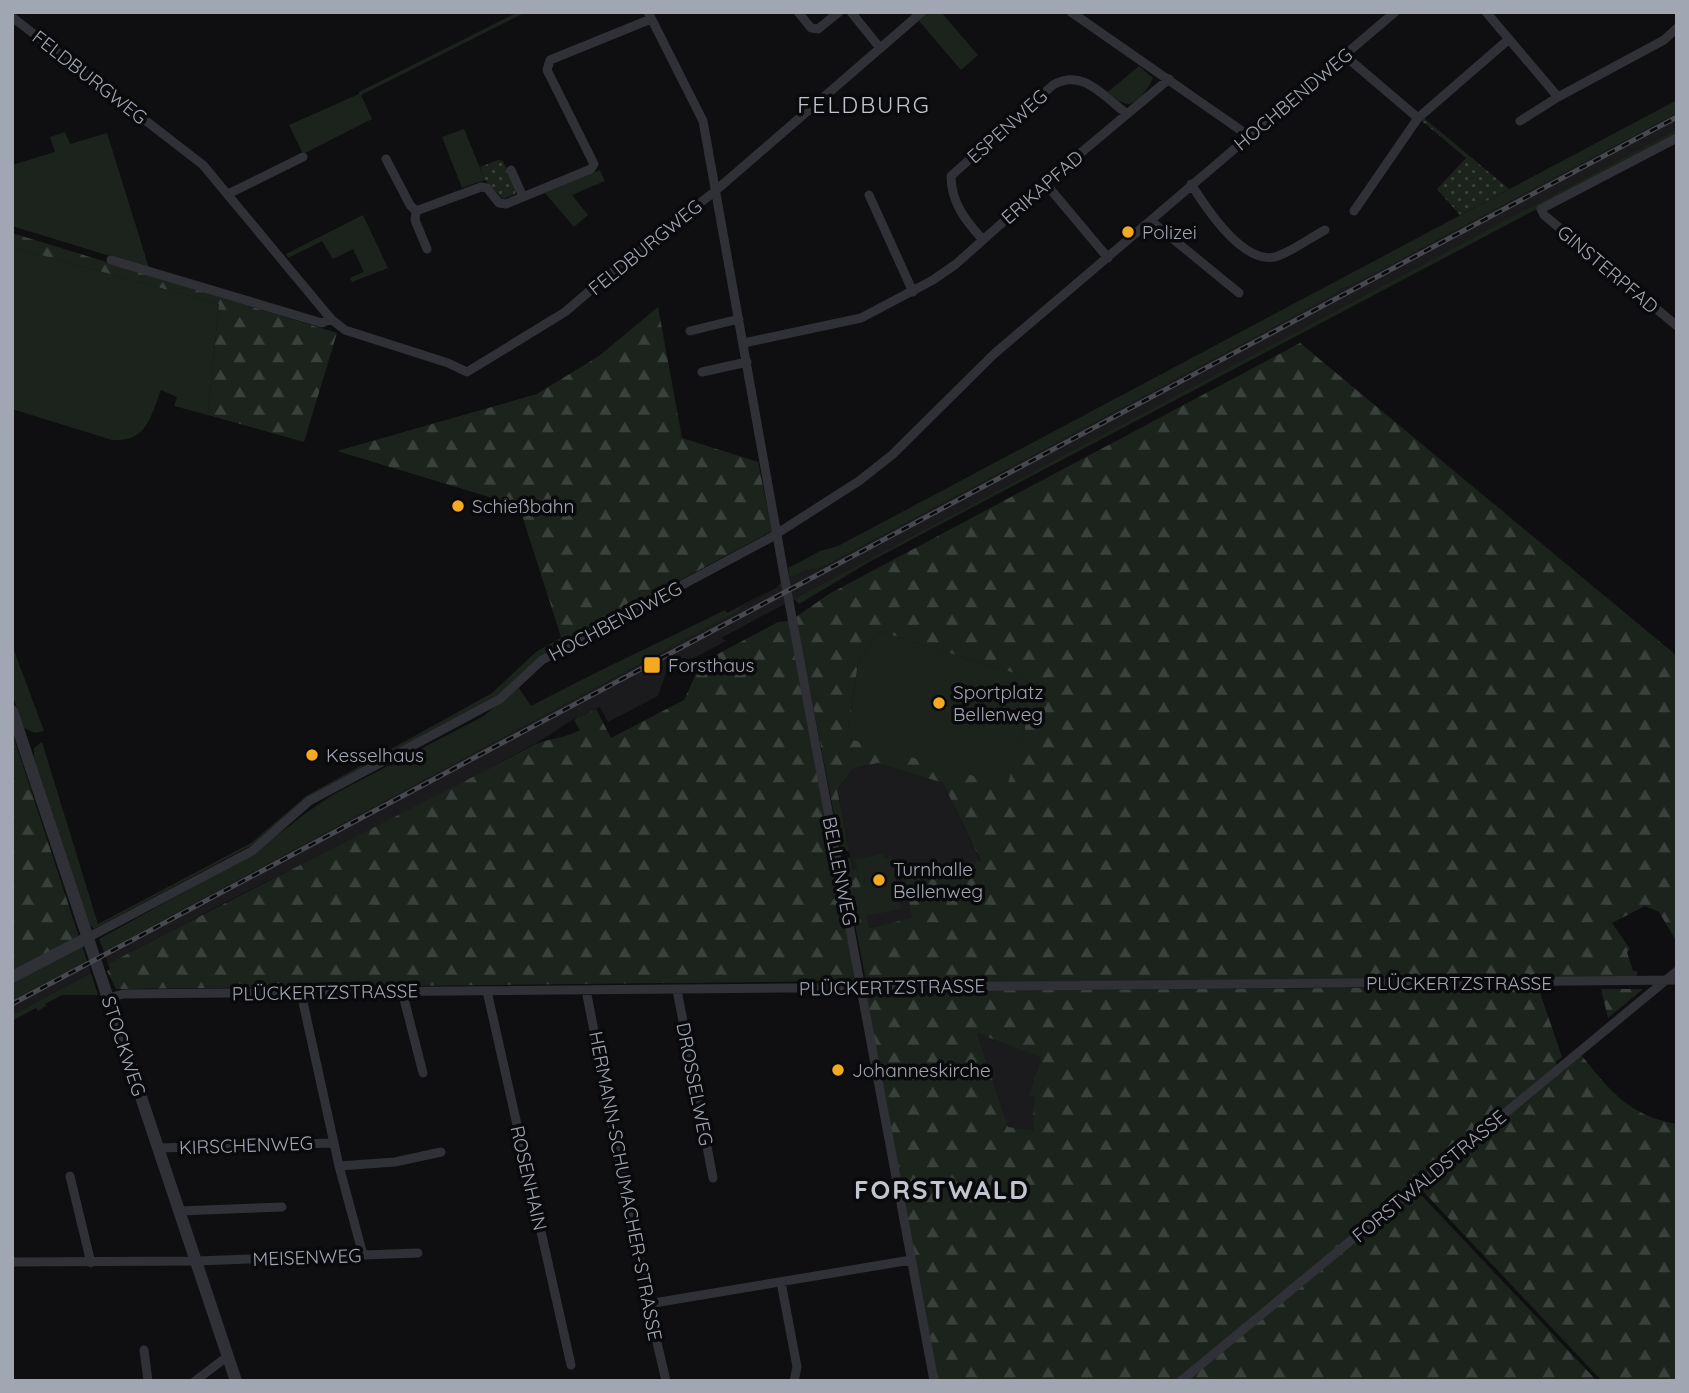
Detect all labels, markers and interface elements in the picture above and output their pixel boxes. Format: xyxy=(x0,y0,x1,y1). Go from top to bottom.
street label: FELDBURGWEG xyxy=(28,25,152,129)
street label: HOCHBENDWEG xyxy=(1229,42,1357,156)
street label: ESPENWEG xyxy=(962,84,1052,168)
district label: FELDBURG xyxy=(797,90,931,119)
street label: ERIKAPFAD xyxy=(996,145,1088,229)
street label: FELDBURGWEG xyxy=(583,194,707,300)
place label: Polizei xyxy=(1142,220,1197,244)
street label: GINSTERPFAD xyxy=(1552,220,1664,318)
marker: Polizei xyxy=(1120,224,1136,240)
place label: Schießbahn xyxy=(472,494,574,518)
marker: Schießbahn xyxy=(450,498,466,514)
street label: HOCHBENDWEG xyxy=(544,576,686,666)
place label: Forsthaus xyxy=(668,653,755,677)
marker: Forsthaus xyxy=(642,655,662,675)
place label: Sportplatz Bellenweg xyxy=(953,680,1043,726)
marker: Sportplatz Bellenweg xyxy=(931,695,947,711)
place label: Kesselhaus xyxy=(326,743,424,767)
marker: Kesselhaus xyxy=(304,747,320,763)
street label: BELLENWEG xyxy=(818,815,862,927)
place label: Turnhalle Bellenweg xyxy=(893,857,983,903)
marker: Turnhalle Bellenweg xyxy=(871,872,887,888)
street label: PLÜCKERTZSTRASSE xyxy=(1366,971,1552,995)
street label: PLÜCKERTZSTRASSE xyxy=(799,973,985,1001)
street label: PLÜCKERTZSTRASSE xyxy=(232,978,418,1006)
street label: STOCKWEG xyxy=(97,993,151,1099)
street label: DROSSELWEG xyxy=(671,1020,719,1148)
street label: HERMANN-SCHUMACHER-STRASSE xyxy=(584,1029,668,1343)
place label: Johanneskirche xyxy=(852,1058,991,1082)
marker: Johanneskirche xyxy=(830,1062,846,1078)
street label: FORSTWALDSTRASSE xyxy=(1347,1105,1511,1247)
street label: ROSENHAIN xyxy=(505,1123,553,1233)
street label: KIRSCHENWEG xyxy=(179,1131,313,1159)
district label: FORSTWALD xyxy=(854,1173,1030,1206)
street label: MEISENWEG xyxy=(252,1243,362,1271)

